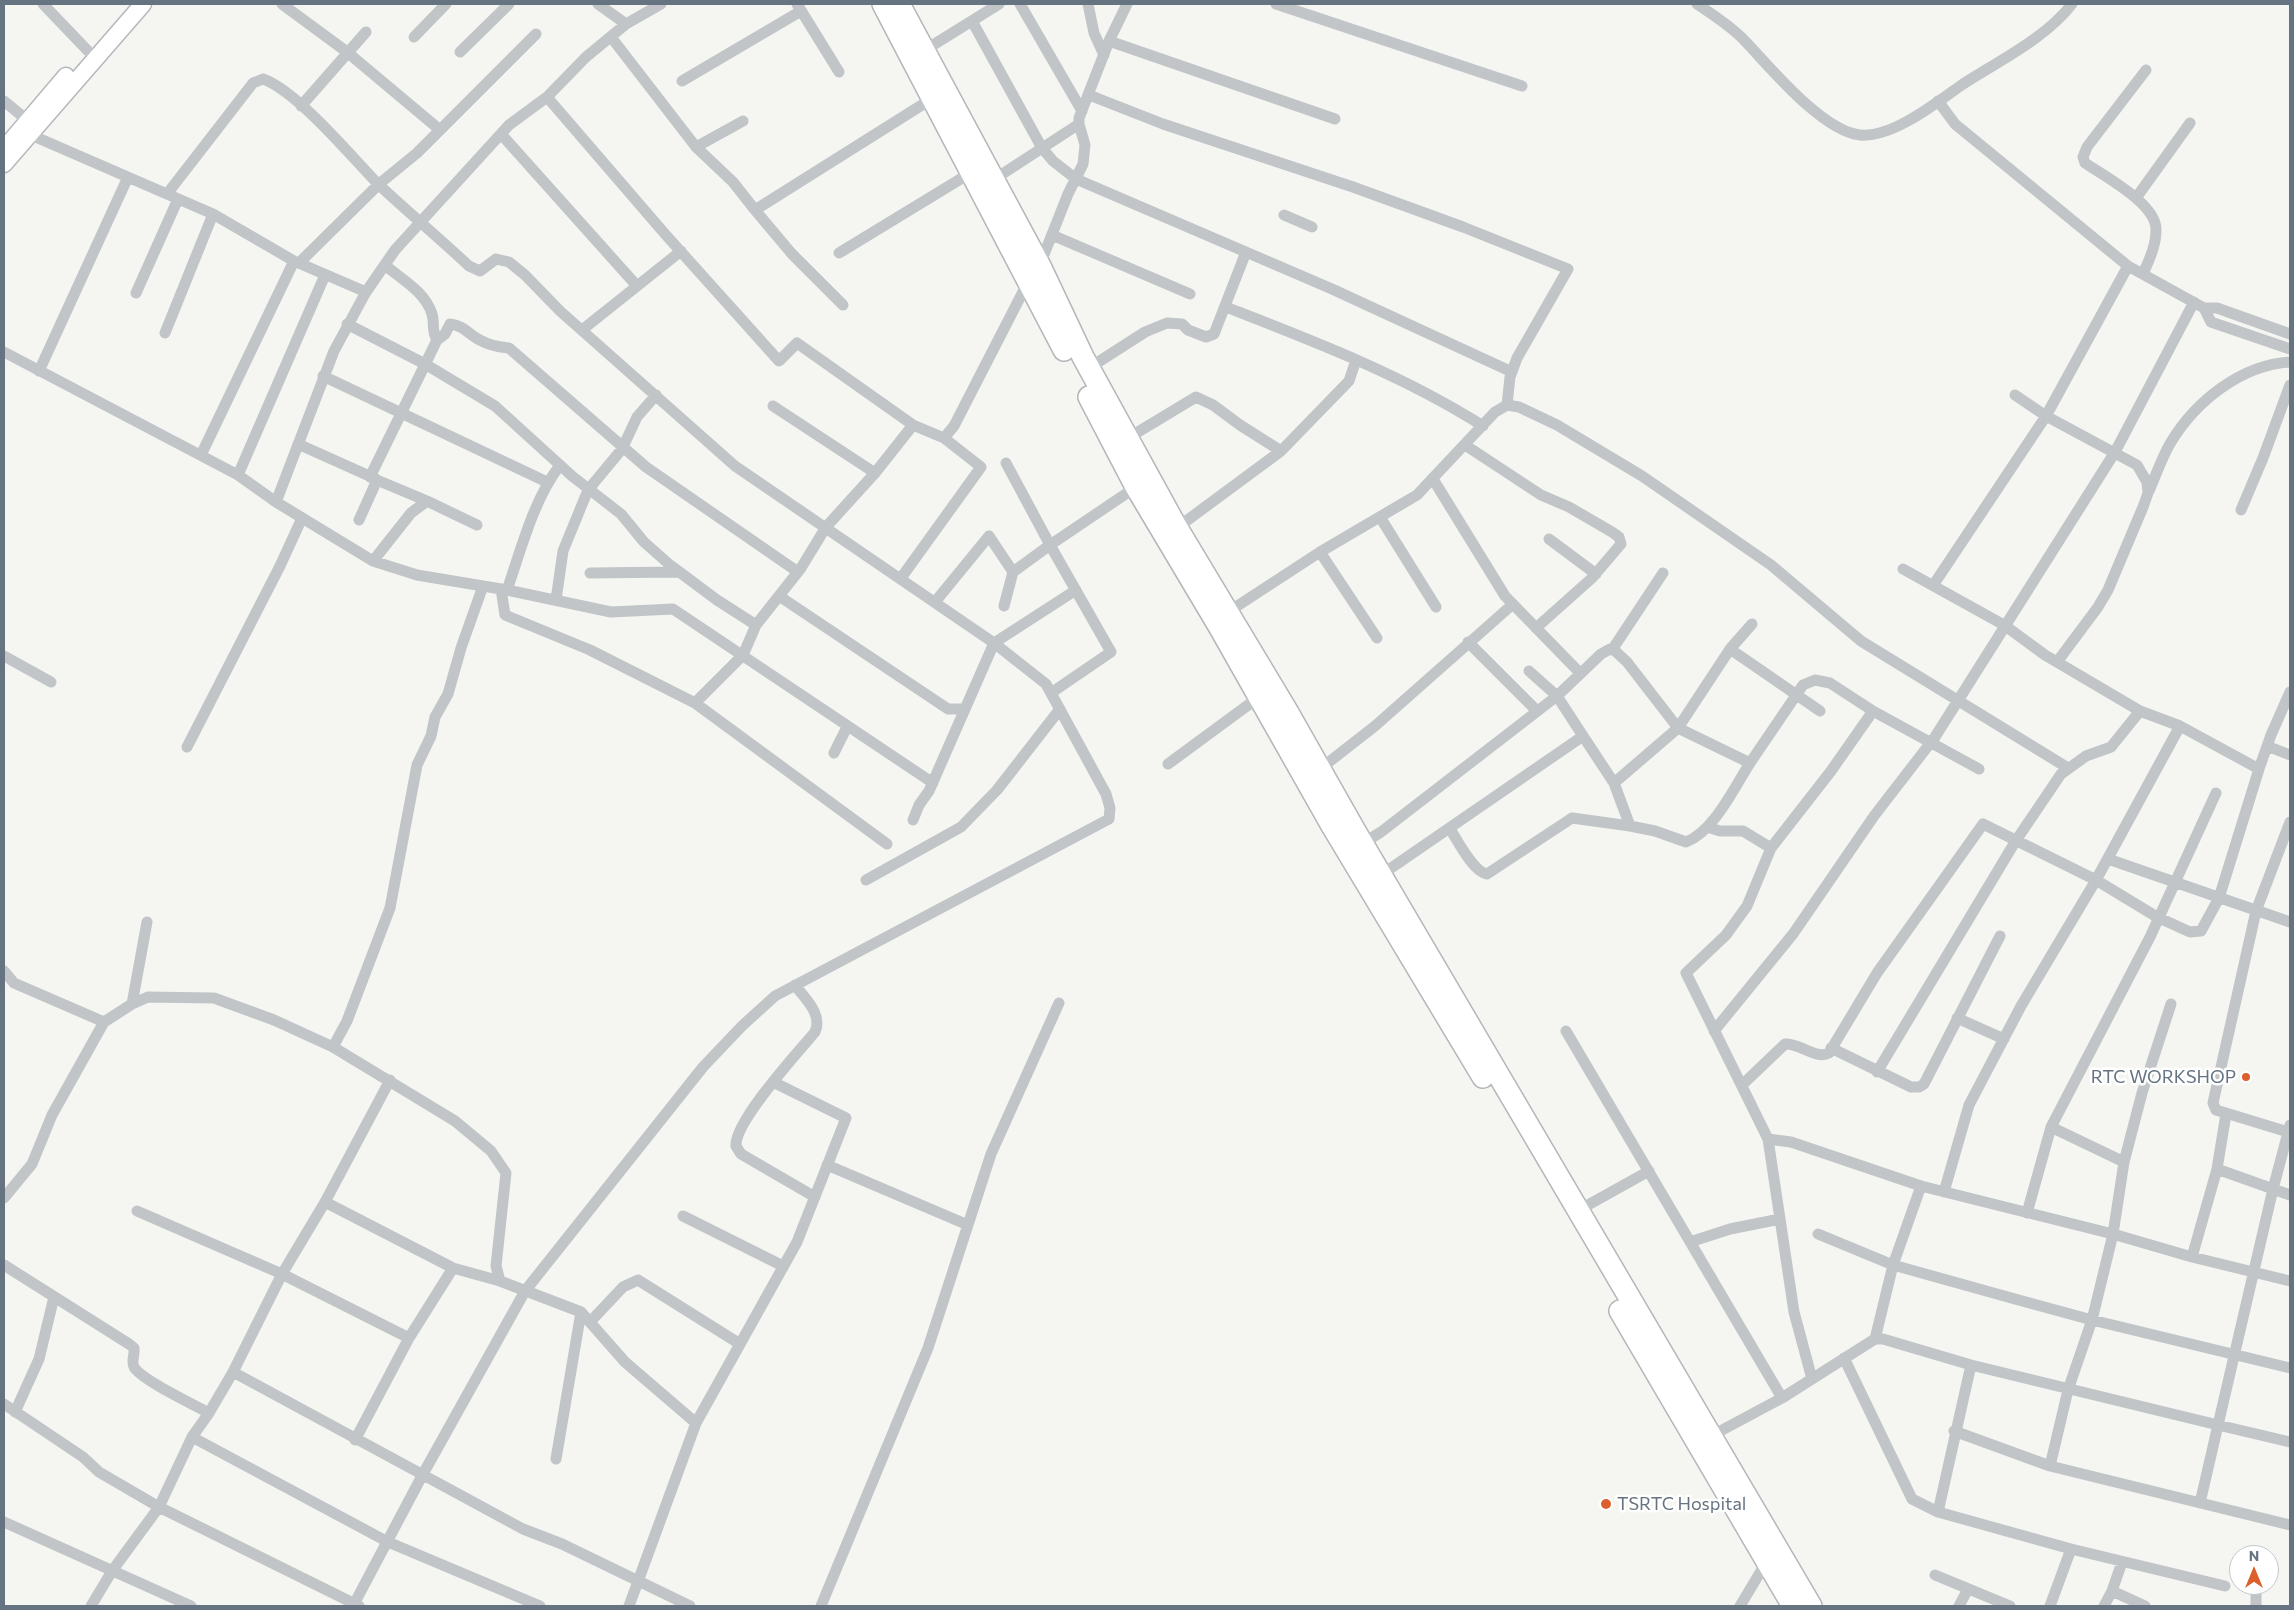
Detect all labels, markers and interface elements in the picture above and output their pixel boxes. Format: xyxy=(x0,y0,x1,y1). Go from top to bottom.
place label: RTC WORKSHOP xyxy=(2091,1066,2236,1088)
marker: RTC WORKSHOP xyxy=(2240,1071,2252,1083)
place label: TSRTC Hospital xyxy=(1617,1493,1746,1515)
marker: TSRTC Hospital xyxy=(1599,1497,1613,1511)
north arrow xyxy=(2229,1545,2279,1595)
text: N xyxy=(2249,1547,2259,1564)

